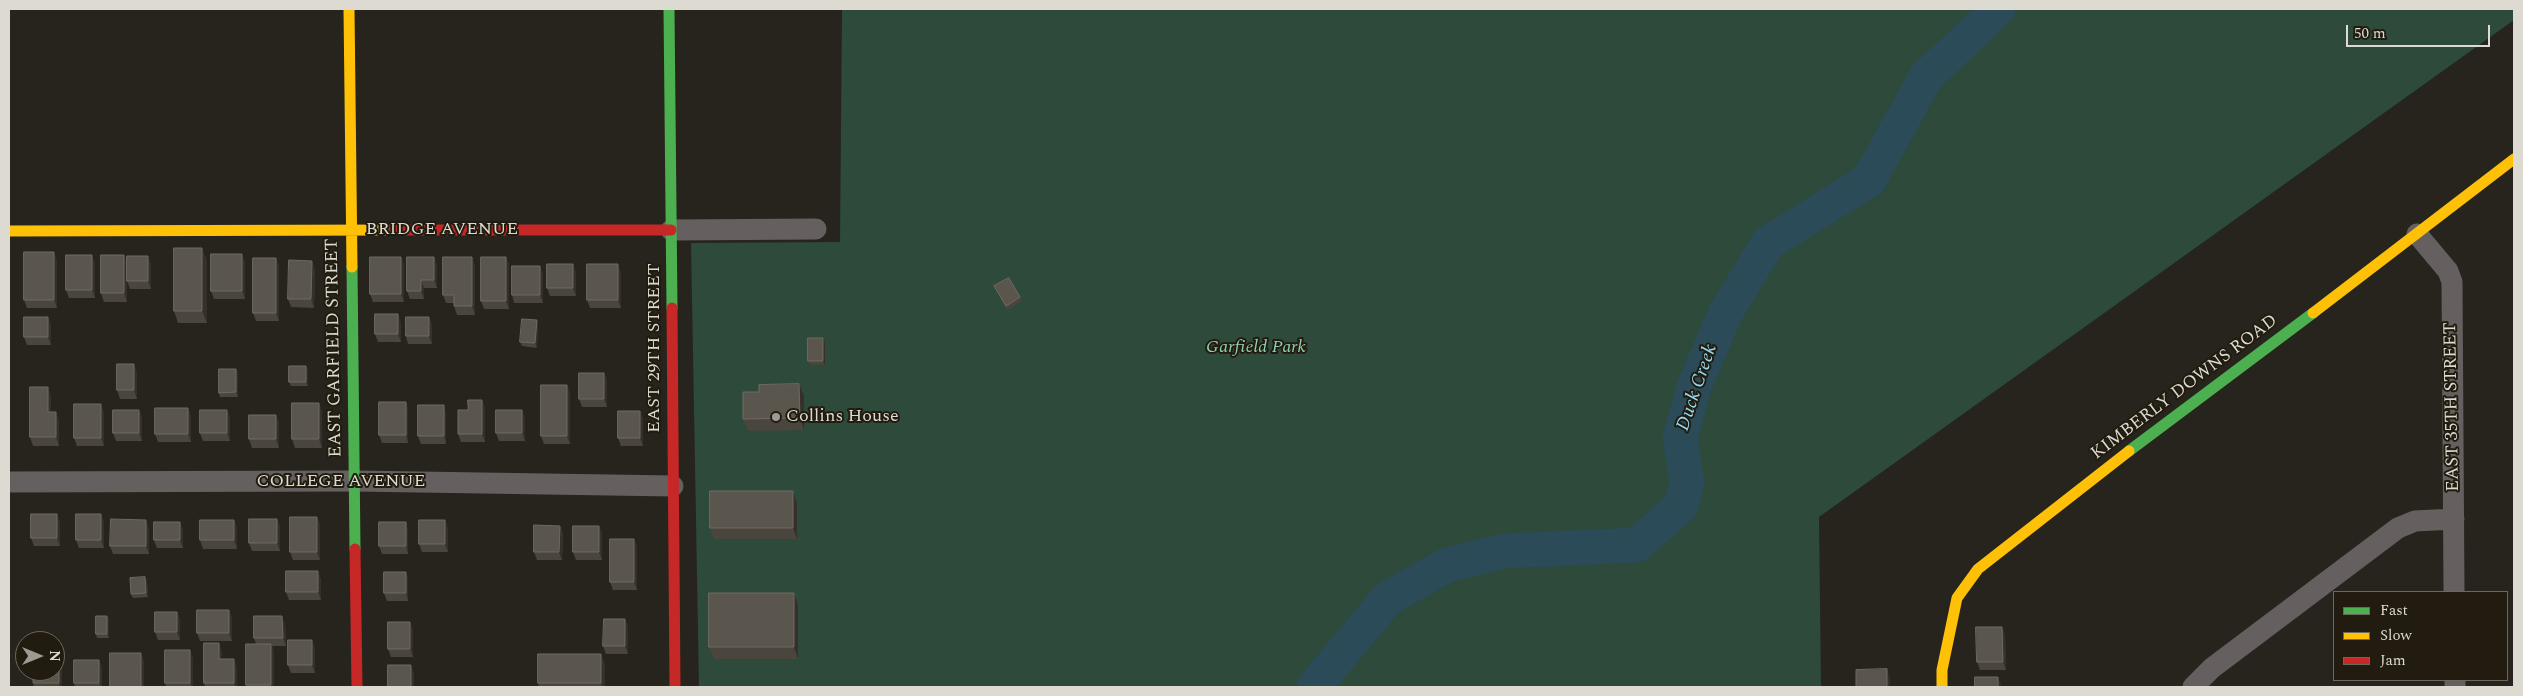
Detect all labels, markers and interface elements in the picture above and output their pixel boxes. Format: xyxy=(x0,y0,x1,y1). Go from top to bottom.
scale bar xyxy=(2348,15,2492,47)
text: 50 m xyxy=(2354,22,2386,45)
street label: BRIDGE AVENUE xyxy=(366,219,518,241)
street label: EAST GARFIELD STREET xyxy=(322,238,348,458)
street label: EAST 29TH STREET xyxy=(644,263,666,433)
street label: KIMBERLY DOWNS ROAD xyxy=(2087,311,2283,465)
street label: EAST 35TH STREET xyxy=(2441,322,2465,492)
park label: Garfield Park xyxy=(1206,337,1306,359)
water label: Duck Creek xyxy=(1673,342,1723,434)
place label: Collins House xyxy=(786,406,899,428)
marker: Collins House xyxy=(770,411,782,423)
street label: COLLEGE AVENUE xyxy=(256,471,426,493)
legend xyxy=(2333,591,2508,681)
text: Fast xyxy=(2380,599,2408,622)
text: Slow xyxy=(2380,624,2412,647)
north arrow xyxy=(15,631,65,681)
text: Jam xyxy=(2380,649,2406,672)
text: N xyxy=(44,650,65,662)

